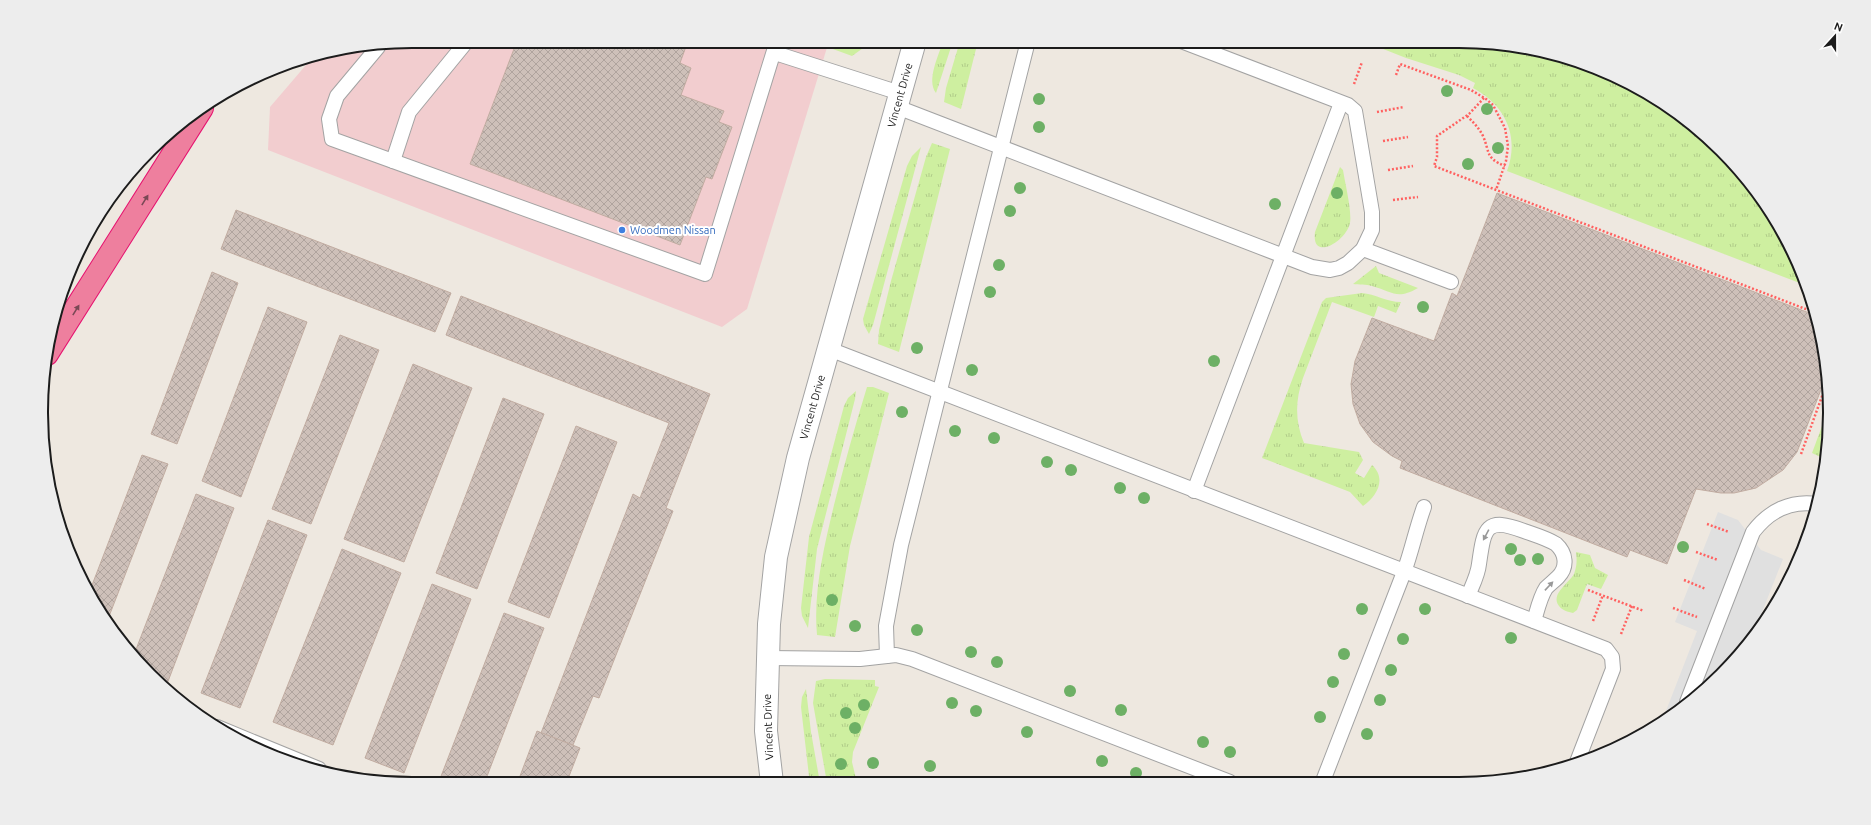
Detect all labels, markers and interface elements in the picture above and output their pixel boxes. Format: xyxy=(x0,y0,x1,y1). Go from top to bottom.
north arrow xyxy=(1815,16,1855,56)
text: N xyxy=(1833,20,1845,34)
street label: Vincent Drive xyxy=(885,61,915,129)
one-way arrow xyxy=(141,195,149,205)
place label: Woodmen Nissan xyxy=(630,224,716,236)
marker: Woodmen Nissan xyxy=(617,225,627,235)
one-way arrow xyxy=(72,305,80,315)
street label: Vincent Drive xyxy=(797,373,827,441)
one-way arrow xyxy=(1482,529,1489,541)
one-way arrow xyxy=(1545,581,1554,591)
street label: Vincent Drive xyxy=(761,694,775,760)

